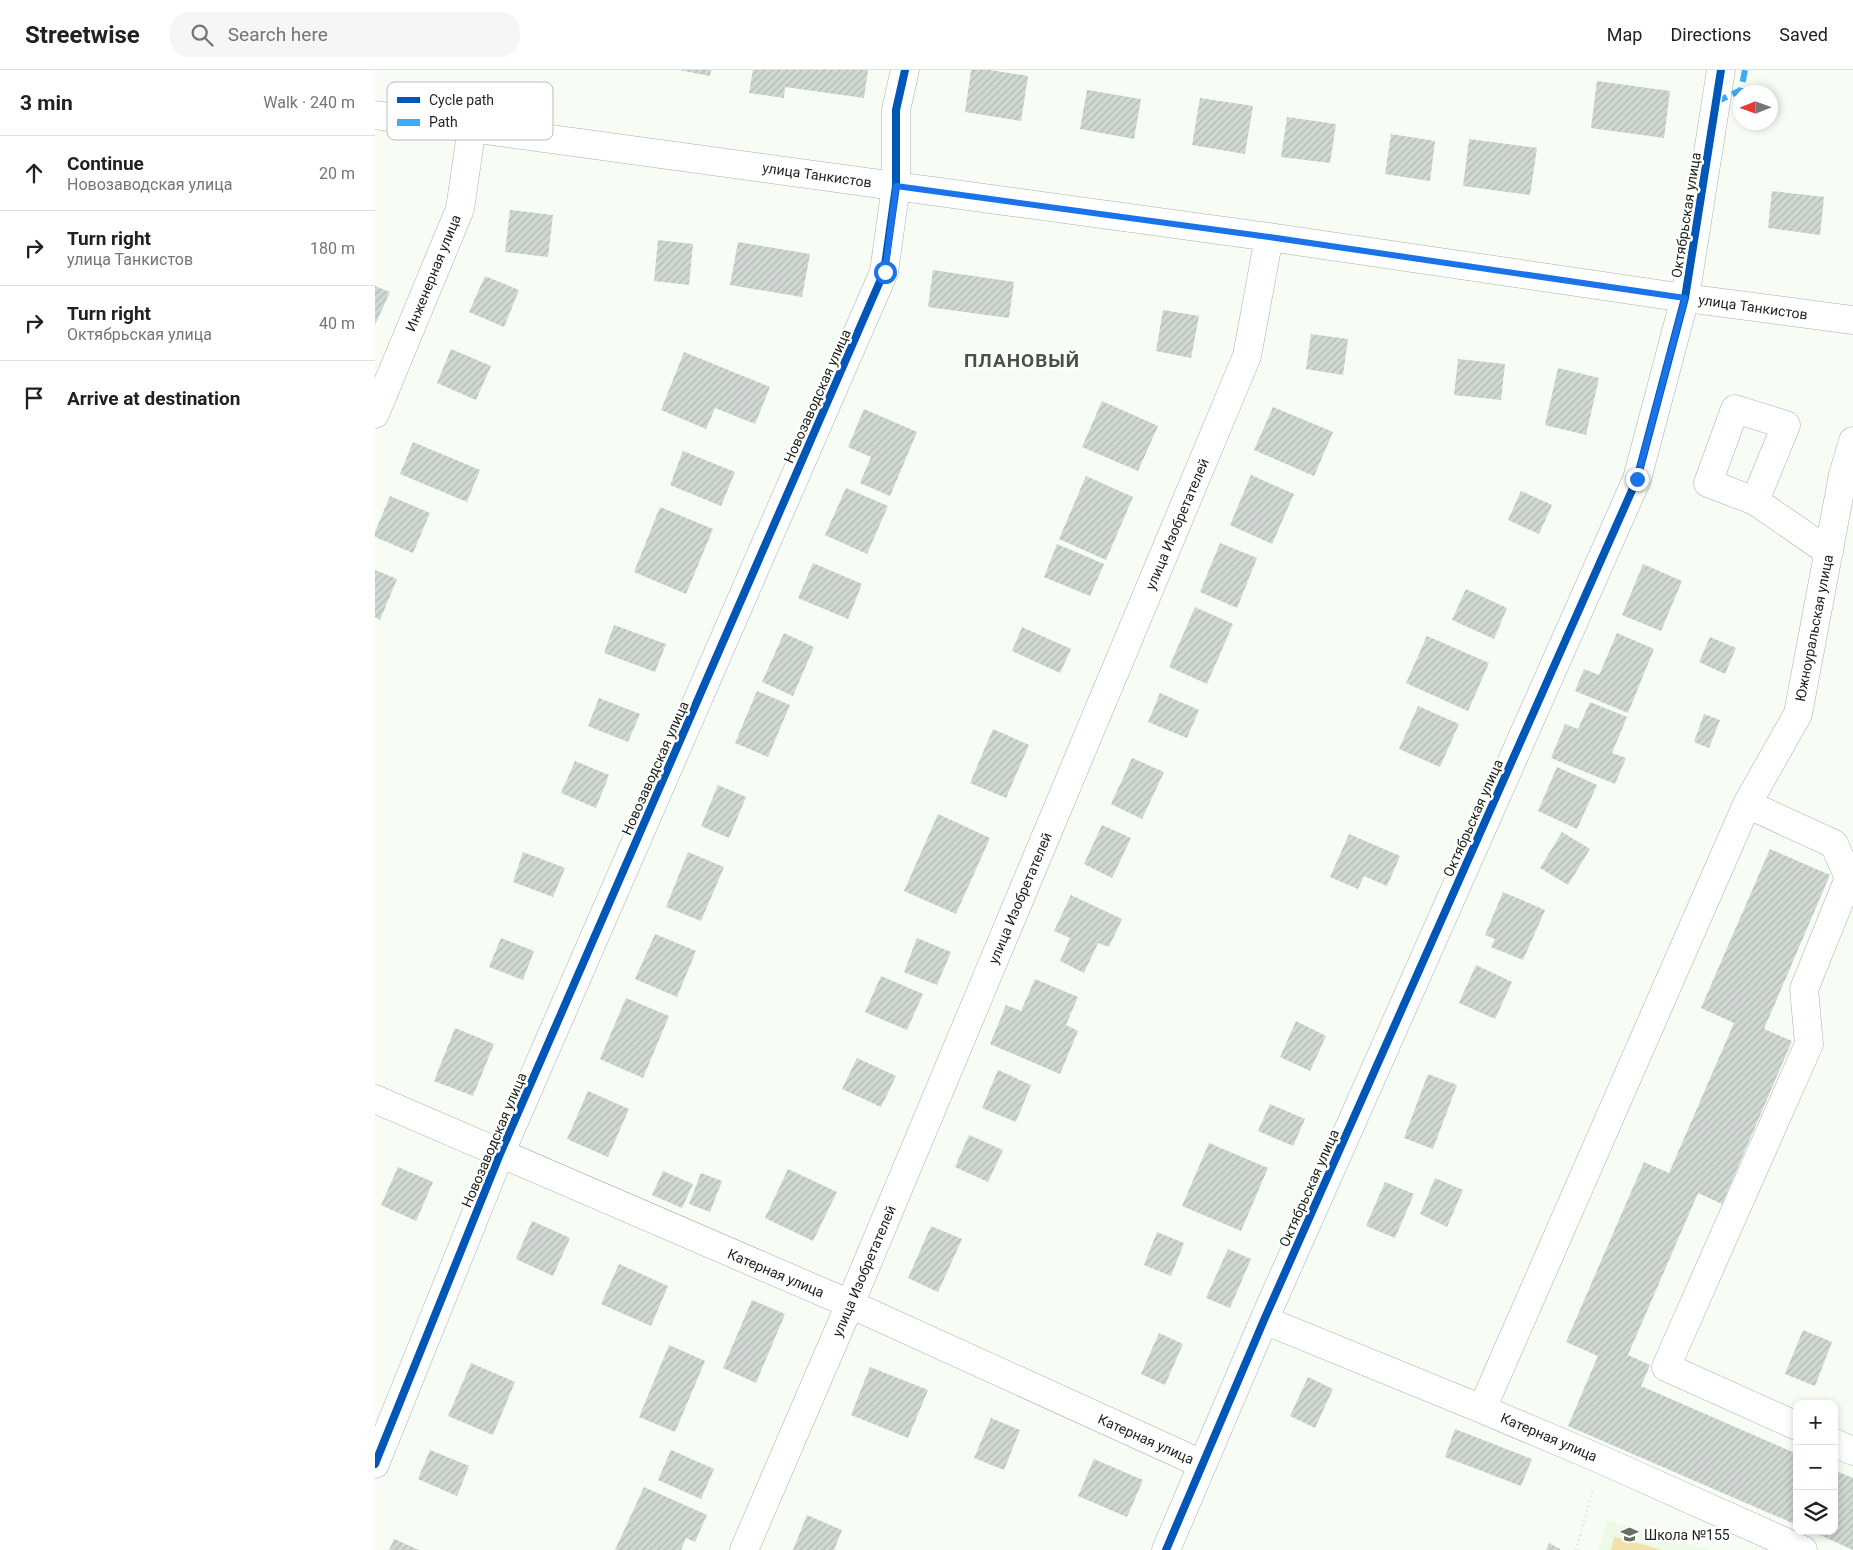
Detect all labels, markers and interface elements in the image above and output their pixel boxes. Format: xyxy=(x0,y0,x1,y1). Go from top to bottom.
search box xyxy=(170,12,520,57)
text: Streetwise xyxy=(25,21,140,49)
icon: search xyxy=(188,21,216,49)
text: Search here xyxy=(228,23,328,46)
text: Map xyxy=(1607,24,1642,45)
text: Directions xyxy=(1670,24,1751,45)
text: Saved xyxy=(1779,24,1828,45)
legend xyxy=(387,82,553,140)
north arrow xyxy=(1733,85,1778,130)
text: 3 min xyxy=(20,91,73,115)
text: Cycle path xyxy=(429,92,494,108)
text: Walk · 240 m xyxy=(263,93,355,112)
text: Path xyxy=(429,114,458,130)
street label: Октябрьская улица xyxy=(1668,151,1704,279)
text: Continue xyxy=(67,152,144,175)
icon: ahead xyxy=(20,159,48,187)
street label: улица Танкистов xyxy=(761,159,873,191)
text: 20 m xyxy=(319,164,355,183)
text: Новозаводская улица xyxy=(67,175,232,194)
street label: Инженерная улица xyxy=(402,212,464,334)
text: Turn right xyxy=(67,227,151,250)
icon: right xyxy=(20,234,48,262)
text: 180 m xyxy=(310,239,355,258)
text: улица Танкистов xyxy=(67,250,193,269)
route start xyxy=(874,261,897,284)
street label: улица Танкистов xyxy=(1697,291,1809,323)
text: Turn right xyxy=(67,302,151,325)
icon: right xyxy=(20,309,48,337)
text: 40 m xyxy=(319,314,355,333)
text: Октябрьская улица xyxy=(67,325,212,344)
street label: Новозаводская улица xyxy=(780,327,854,465)
district label: ПЛАНОВЫЙ xyxy=(964,349,1080,372)
icon: arrive xyxy=(20,384,48,412)
text: Arrive at destination xyxy=(67,387,240,410)
street label: улица Изобретателей xyxy=(1142,456,1212,592)
route end xyxy=(1626,468,1649,491)
street label: Южноуральская улица xyxy=(1792,553,1836,703)
street label: Новозаводская улица xyxy=(618,699,692,837)
street label: Октябрьская улица xyxy=(1440,757,1506,879)
street label: улица Изобретателей xyxy=(985,830,1055,966)
street label: Новозаводская улица xyxy=(458,1070,530,1210)
street label: Октябрьская улица xyxy=(1276,1127,1342,1249)
street label: улица Изобретателей xyxy=(829,1203,899,1339)
street label: Катерная улица xyxy=(725,1245,827,1301)
map controls xyxy=(1793,1400,1838,1535)
button: + xyxy=(1793,1400,1838,1445)
street label: Катерная улица xyxy=(1498,1409,1600,1465)
street label: Катерная улица xyxy=(1096,1411,1196,1467)
button: − xyxy=(1793,1445,1838,1490)
button: layers xyxy=(1793,1490,1838,1535)
school or university icon: Школа №155 xyxy=(1620,1525,1640,1545)
place label: Школа №155 xyxy=(1644,1527,1730,1543)

